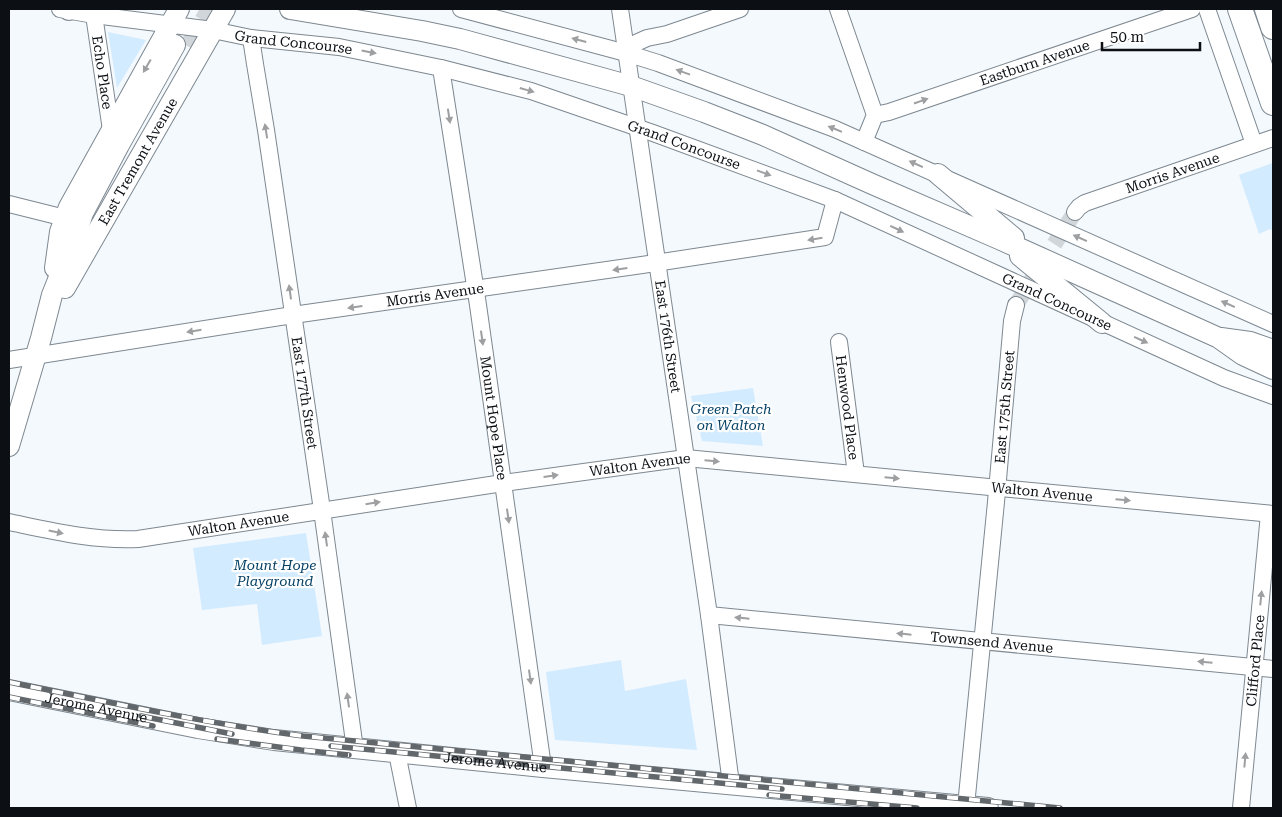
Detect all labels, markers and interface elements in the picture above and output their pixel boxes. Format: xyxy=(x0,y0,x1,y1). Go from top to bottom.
scale bar xyxy=(1102,20,1200,52)
street label: Grand Concourse xyxy=(233,27,354,58)
text: 50 m xyxy=(1110,28,1145,46)
street label: Echo Place xyxy=(89,34,116,111)
one-way arrow xyxy=(571,36,586,44)
street label: Eastburn Avenue xyxy=(978,36,1092,89)
one-way arrow xyxy=(362,49,378,57)
one-way arrow xyxy=(142,60,151,73)
one-way arrow xyxy=(675,68,690,75)
one-way arrow xyxy=(520,86,535,94)
street label: East Tremont Avenue xyxy=(95,95,181,228)
one-way arrow xyxy=(914,97,929,104)
one-way arrow xyxy=(445,108,453,124)
street label: Grand Concourse xyxy=(626,117,743,173)
one-way arrow xyxy=(262,123,270,139)
one-way arrow xyxy=(827,125,842,133)
street label: Morris Avenue xyxy=(1123,149,1222,196)
one-way arrow xyxy=(909,160,923,168)
one-way arrow xyxy=(757,169,772,177)
one-way arrow xyxy=(890,225,904,233)
one-way arrow xyxy=(1073,234,1087,242)
one-way arrow xyxy=(807,235,823,243)
one-way arrow xyxy=(611,265,627,273)
street label: Grand Concourse xyxy=(1000,270,1115,334)
street label: East 176th Street xyxy=(652,279,684,394)
street label: Morris Avenue xyxy=(385,280,485,310)
one-way arrow xyxy=(286,284,294,300)
one-way arrow xyxy=(1221,300,1236,309)
one-way arrow xyxy=(347,303,363,311)
one-way arrow xyxy=(186,327,202,335)
one-way arrow xyxy=(479,330,487,346)
street label: East 177th Street xyxy=(289,336,321,450)
one-way arrow xyxy=(1134,336,1148,344)
street label: East 175th Street xyxy=(991,350,1017,464)
street label: Henwood Place xyxy=(833,354,862,461)
street label: Mount Hope Place xyxy=(477,355,511,481)
park label: Green Patch on Walton xyxy=(691,401,772,433)
street label: Walton Avenue xyxy=(588,450,692,479)
one-way arrow xyxy=(705,457,721,465)
one-way arrow xyxy=(544,472,560,480)
one-way arrow xyxy=(884,474,900,482)
street label: Walton Avenue xyxy=(990,479,1094,505)
one-way arrow xyxy=(1115,496,1131,504)
one-way arrow xyxy=(365,498,381,506)
street label: Walton Avenue xyxy=(187,508,290,539)
one-way arrow xyxy=(504,509,512,525)
one-way arrow xyxy=(49,528,65,536)
one-way arrow xyxy=(322,531,330,547)
park label: Mount Hope Playground xyxy=(233,557,316,589)
one-way arrow xyxy=(1257,590,1265,606)
one-way arrow xyxy=(734,614,750,622)
street label: Clifford Place xyxy=(1243,614,1267,707)
street label: Townsend Avenue xyxy=(929,628,1054,656)
one-way arrow xyxy=(896,630,912,638)
one-way arrow xyxy=(1197,658,1213,666)
one-way arrow xyxy=(526,670,534,686)
street label: Jerome Avenue xyxy=(44,689,149,726)
one-way arrow xyxy=(344,692,352,708)
street label: Jerome Avenue xyxy=(443,749,548,775)
one-way arrow xyxy=(1241,751,1249,767)

